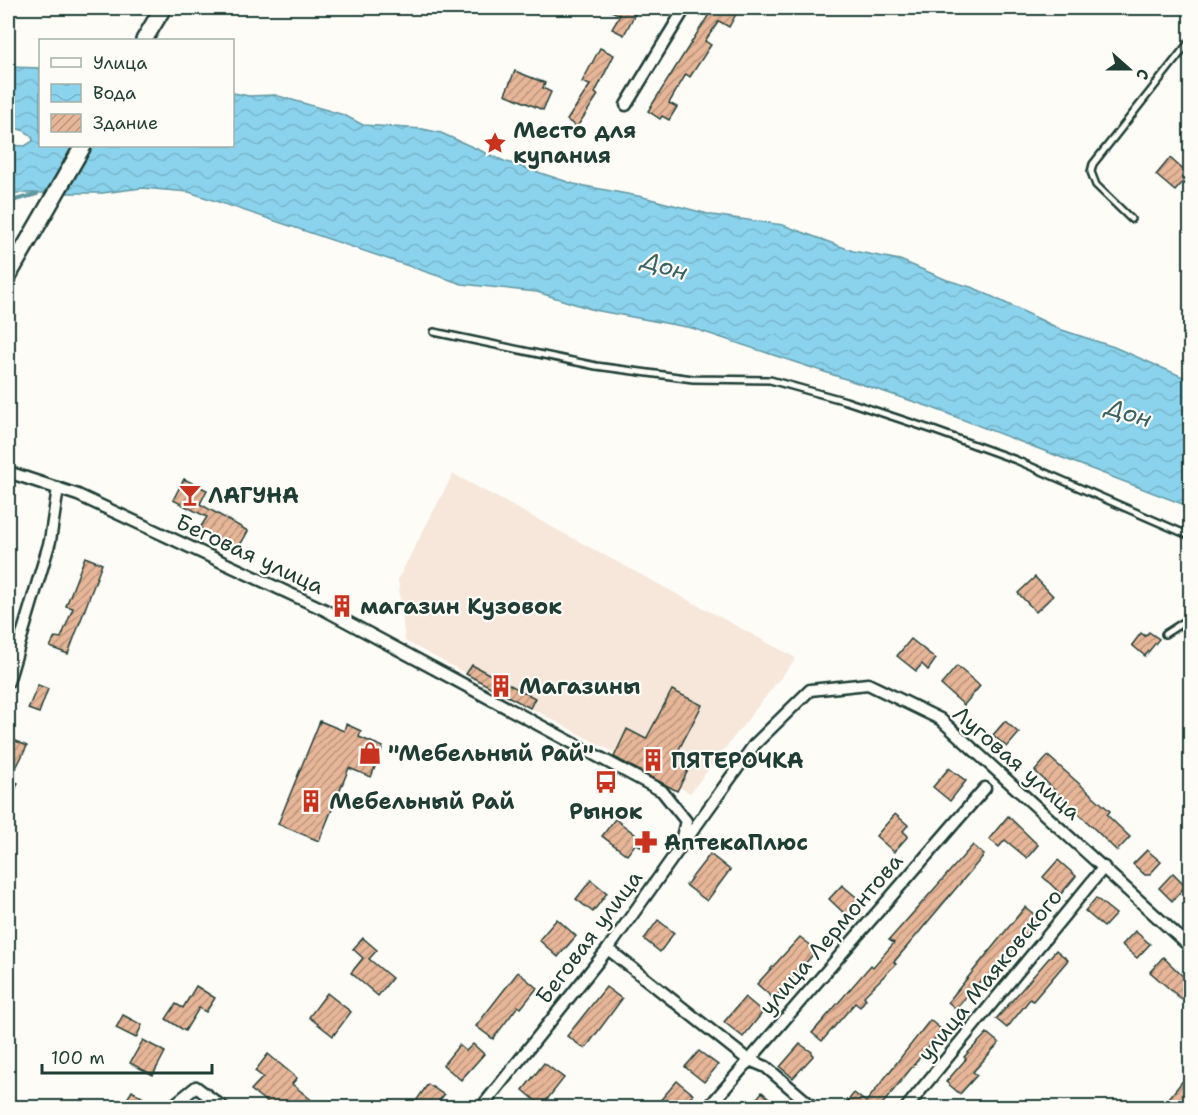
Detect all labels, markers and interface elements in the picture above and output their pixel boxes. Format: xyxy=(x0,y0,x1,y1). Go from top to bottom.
legend xyxy=(39,39,234,147)
north arrow xyxy=(1099,39,1159,99)
text: Улица xyxy=(93,51,147,75)
text: С xyxy=(1131,66,1154,83)
text: Вода xyxy=(93,81,136,105)
text: Здание xyxy=(93,111,158,135)
place label: Место для купания xyxy=(513,116,636,170)
place icon: Место для купания xyxy=(482,130,508,156)
water label: Дон xyxy=(636,243,692,288)
water label: Дон xyxy=(1100,390,1156,435)
place label: ЛАГУНА xyxy=(208,481,299,510)
bar icon: ЛАГУНА xyxy=(177,482,203,508)
street label: Беговая улица xyxy=(171,507,329,601)
place label: магазин Кузовок xyxy=(360,592,562,621)
building icon: магазин Кузовок xyxy=(329,593,355,619)
place label: Магазины xyxy=(519,672,640,701)
building icon: Магазины xyxy=(488,673,514,699)
street label: Луговая улица xyxy=(947,699,1087,827)
place label: "Мебельный Рай" xyxy=(388,739,594,768)
shop icon: "Мебельный Рай" xyxy=(357,740,383,766)
place label: ПЯТЕРОЧКА xyxy=(671,746,804,775)
building icon: ПЯТЕРОЧКА xyxy=(640,747,666,773)
bus stop icon: Рынок xyxy=(593,769,619,795)
place label: Мебельный Рай xyxy=(329,787,514,816)
building icon: Мебельный Рай xyxy=(298,788,324,814)
place label: Рынок xyxy=(569,797,643,826)
place label: АптекаПлюс xyxy=(664,828,808,857)
pharmacy icon: АптекаПлюс xyxy=(633,829,659,855)
street label: улица Лермонтова xyxy=(753,847,910,1021)
street label: Беговая улица xyxy=(529,864,649,1010)
street label: улица Маяковского xyxy=(911,883,1069,1067)
scale bar xyxy=(42,1037,212,1075)
text: 100 m xyxy=(51,1046,105,1070)

